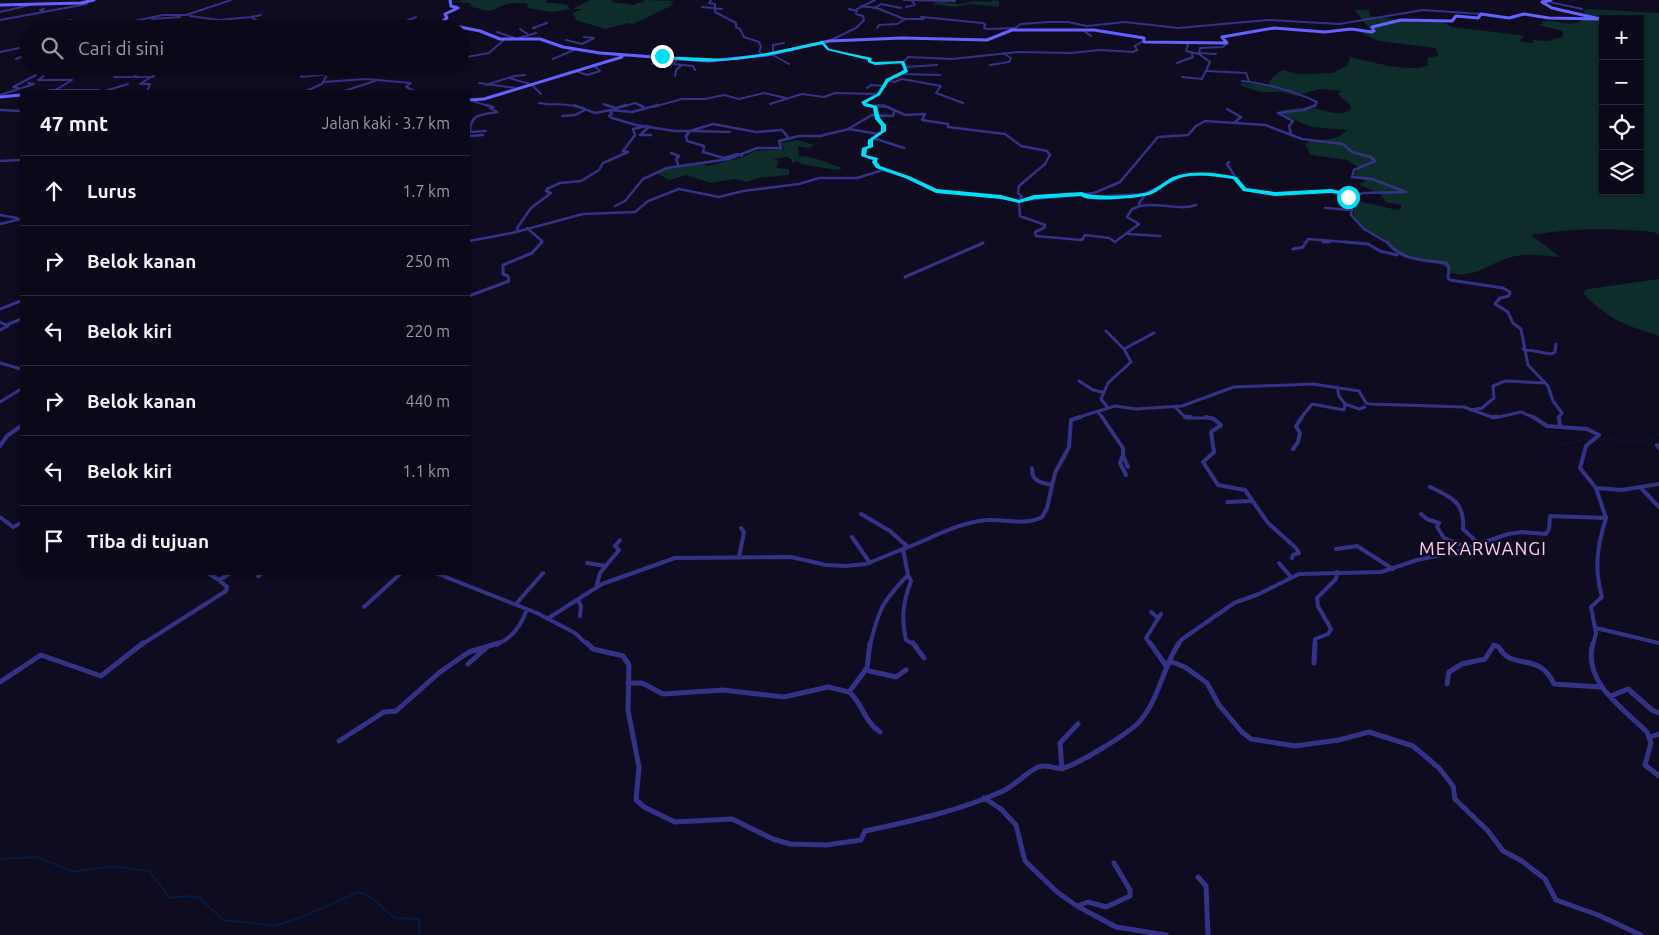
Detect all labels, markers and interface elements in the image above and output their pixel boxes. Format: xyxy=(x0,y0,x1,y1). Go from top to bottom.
map controls xyxy=(1599,15,1644,195)
button: + xyxy=(1599,15,1644,60)
search box xyxy=(20,20,470,75)
icon: search xyxy=(38,34,66,62)
text: Cari di sini xyxy=(78,37,164,59)
route end xyxy=(651,45,674,68)
button: − xyxy=(1599,60,1644,105)
button: locate xyxy=(1599,105,1644,150)
text: 47 mnt xyxy=(40,111,108,135)
text: Jalan kaki · 3.7 km xyxy=(322,114,450,132)
button: layers xyxy=(1599,150,1644,195)
icon: ahead xyxy=(40,177,68,205)
text: Lurus xyxy=(87,180,136,202)
text: 1.7 km xyxy=(402,182,450,200)
route start xyxy=(1337,186,1360,209)
icon: right xyxy=(40,247,68,275)
text: Belok kanan xyxy=(87,250,196,272)
text: 250 m xyxy=(405,252,450,270)
icon: left xyxy=(40,317,68,345)
text: Belok kiri xyxy=(87,320,172,342)
text: 220 m xyxy=(405,322,450,340)
icon: right xyxy=(40,387,68,415)
text: Belok kanan xyxy=(87,390,196,412)
text: 440 m xyxy=(405,392,450,410)
icon: left xyxy=(40,457,68,485)
text: Belok kiri xyxy=(87,460,172,482)
text: 1.1 km xyxy=(402,462,450,480)
icon: arrive xyxy=(40,527,68,555)
text: Tiba di tujuan xyxy=(87,530,209,552)
district label: MEKARWANGI xyxy=(1419,538,1547,558)

